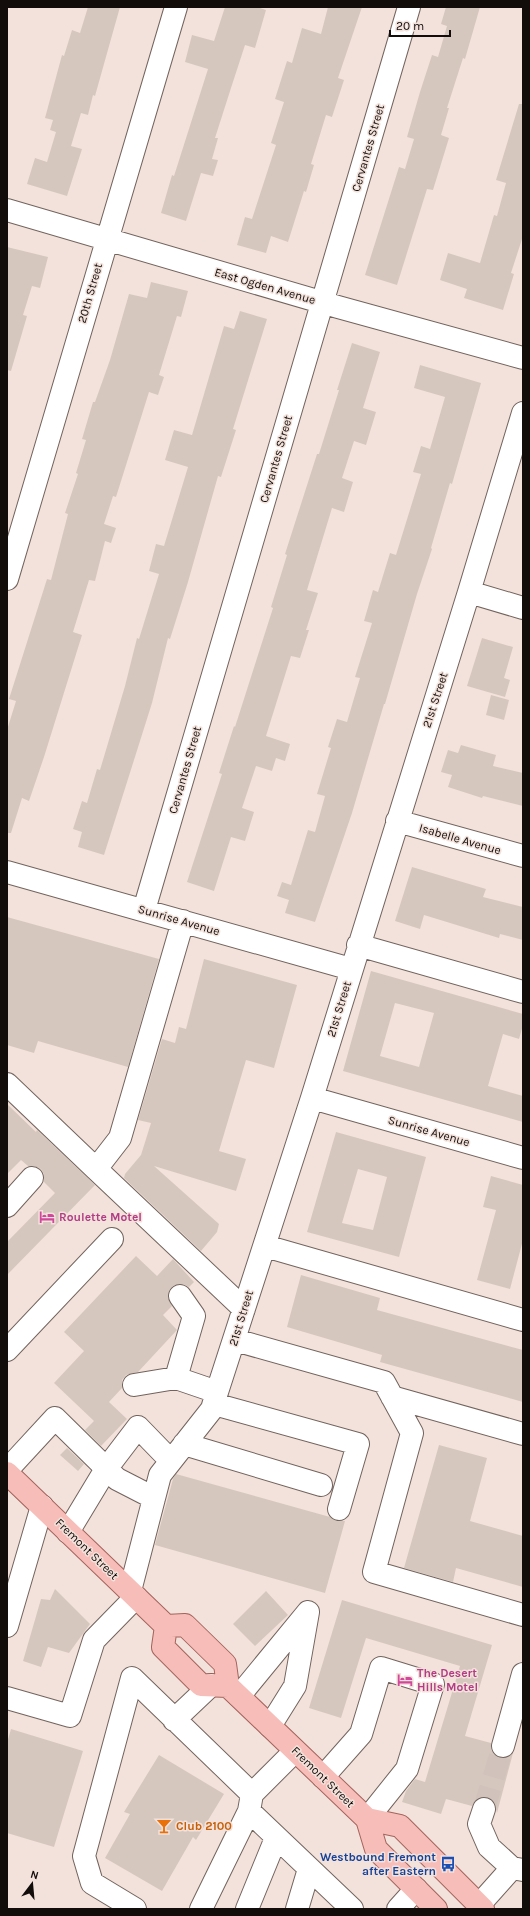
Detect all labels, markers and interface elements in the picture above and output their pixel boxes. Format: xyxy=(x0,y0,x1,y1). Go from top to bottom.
scale bar xyxy=(390,12,450,38)
text: 20 m xyxy=(396,19,424,33)
street label: Cervantes Street xyxy=(349,102,387,193)
street label: 20th Street xyxy=(75,261,105,325)
street label: East Ogden Avenue xyxy=(213,265,317,307)
street label: Cervantes Street xyxy=(257,413,295,504)
street label: 21st Street xyxy=(419,670,451,730)
street label: Cervantes Street xyxy=(166,724,204,815)
street label: Isabelle Avenue xyxy=(417,821,503,857)
street label: Sunrise Avenue xyxy=(136,902,222,938)
street label: 21st Street xyxy=(324,979,354,1039)
street label: Sunrise Avenue xyxy=(386,1113,472,1149)
hotel icon: Roulette Motel xyxy=(38,1208,56,1226)
place label: Roulette Motel xyxy=(59,1210,142,1224)
street label: 21st Street xyxy=(226,1288,256,1348)
street label: Fremont Street xyxy=(53,1515,122,1583)
place label: The Desert Hills Motel xyxy=(417,1666,478,1694)
hotel icon: The Desert Hills Motel xyxy=(396,1671,414,1689)
street label: Fremont Street xyxy=(289,1743,358,1811)
bar icon: Club 2100 xyxy=(155,1817,173,1835)
place label: Club 2100 xyxy=(176,1819,232,1833)
place label: Westbound Fremont after Eastern xyxy=(320,1850,436,1878)
bus stop icon: Westbound Fremont after Eastern xyxy=(439,1855,457,1873)
north arrow xyxy=(12,1864,52,1904)
text: N xyxy=(29,1868,40,1882)

